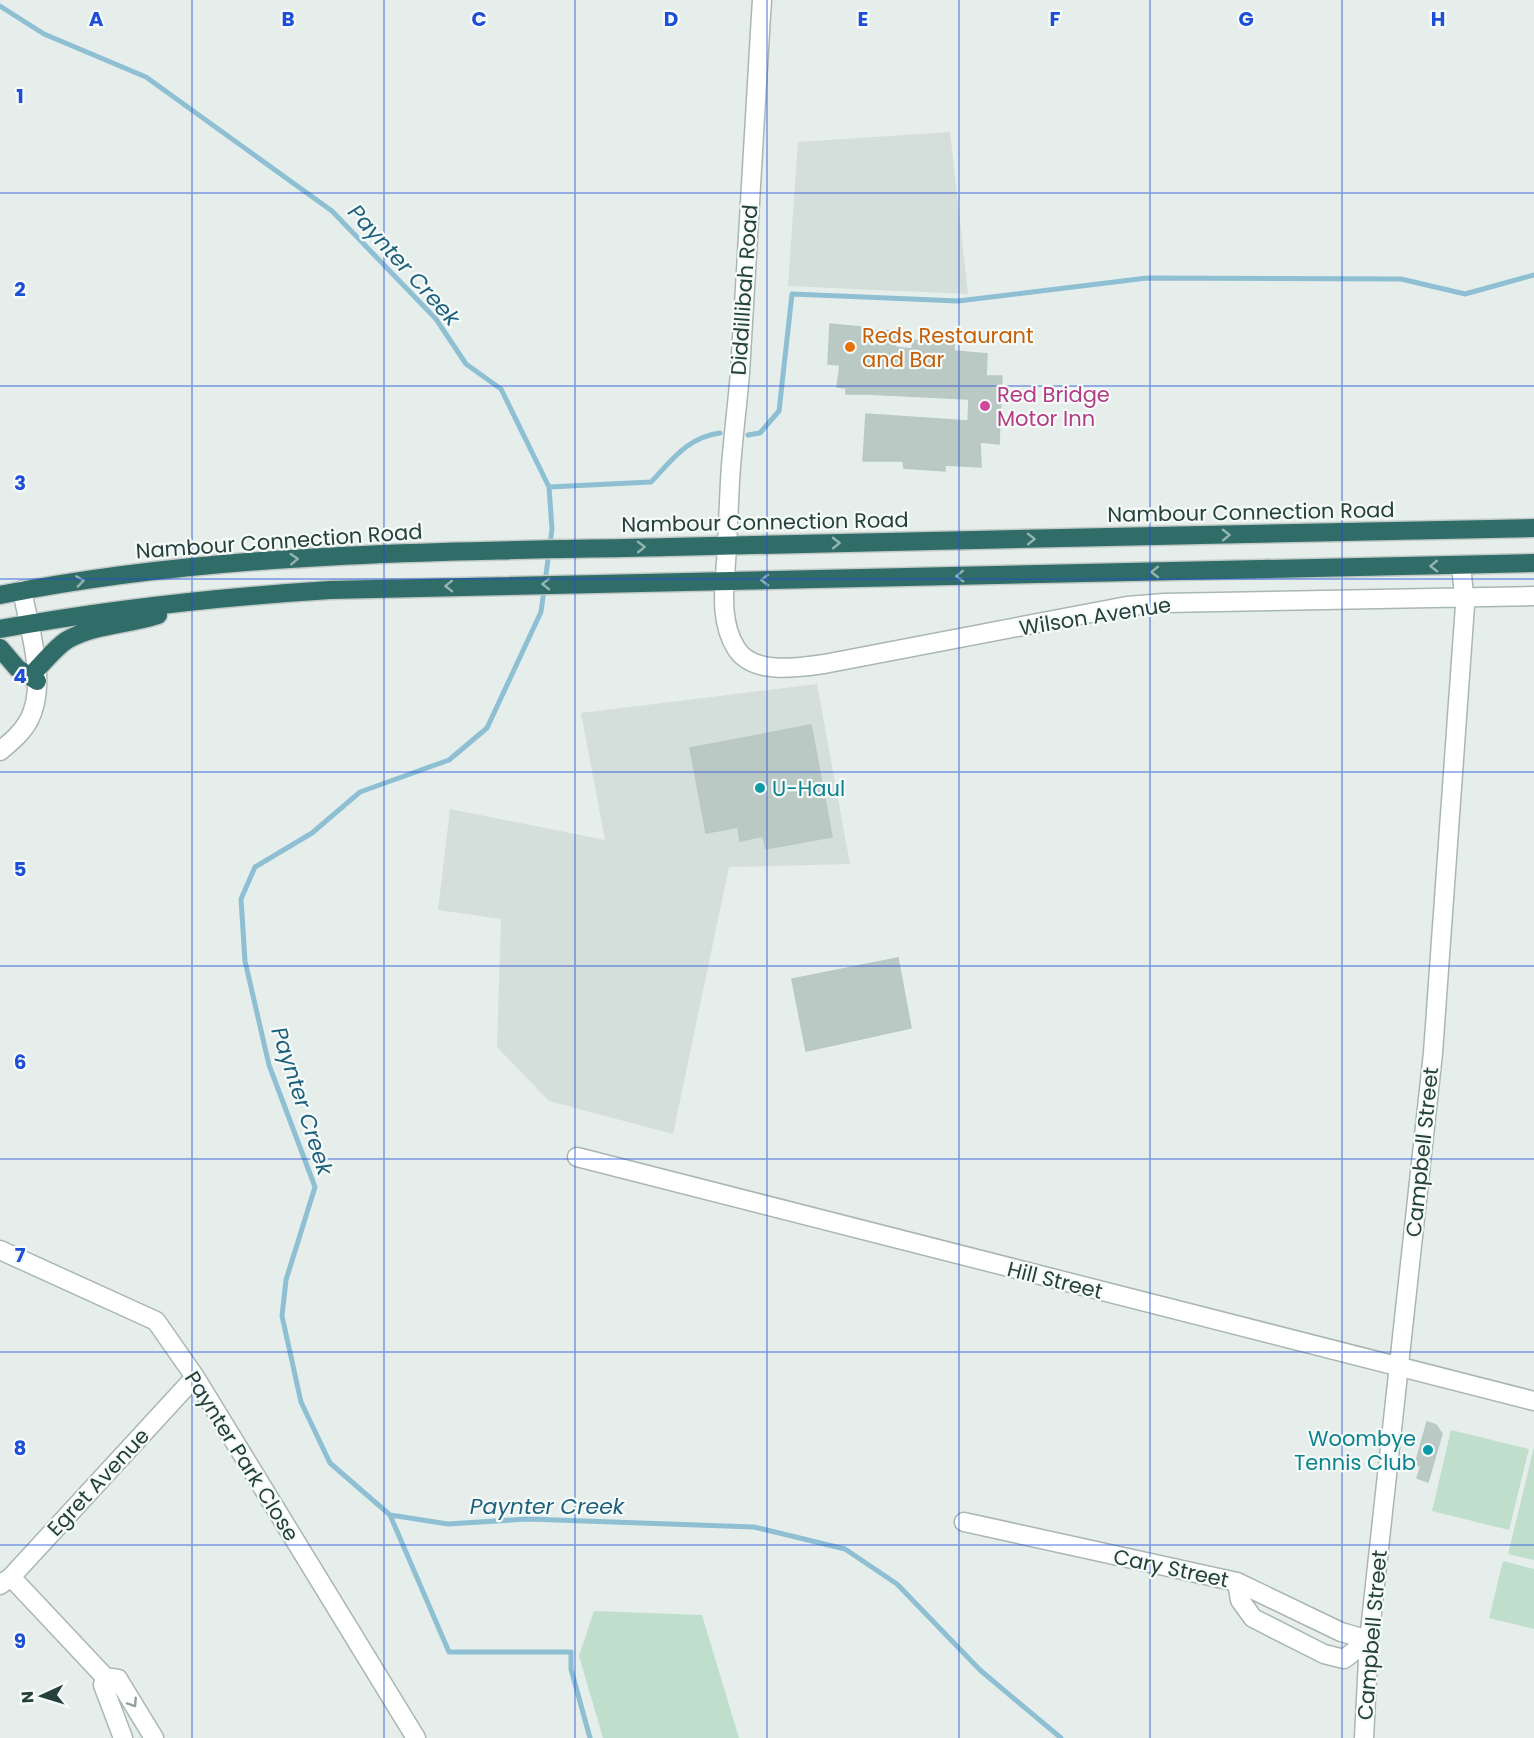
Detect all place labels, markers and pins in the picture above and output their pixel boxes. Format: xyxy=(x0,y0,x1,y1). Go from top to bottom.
place label: Reds Restaurant and Bar xyxy=(862,321,1034,374)
marker: Reds Restaurant and Bar xyxy=(843,340,857,354)
place label: Red Bridge Motor Inn xyxy=(997,380,1110,433)
marker: Red Bridge Motor Inn xyxy=(978,399,992,413)
place label: U-Haul xyxy=(772,774,845,803)
marker: U-Haul xyxy=(753,781,767,795)
place label: Woombye Tennis Club xyxy=(1294,1424,1416,1477)
marker: Woombye Tennis Club xyxy=(1421,1443,1435,1457)

